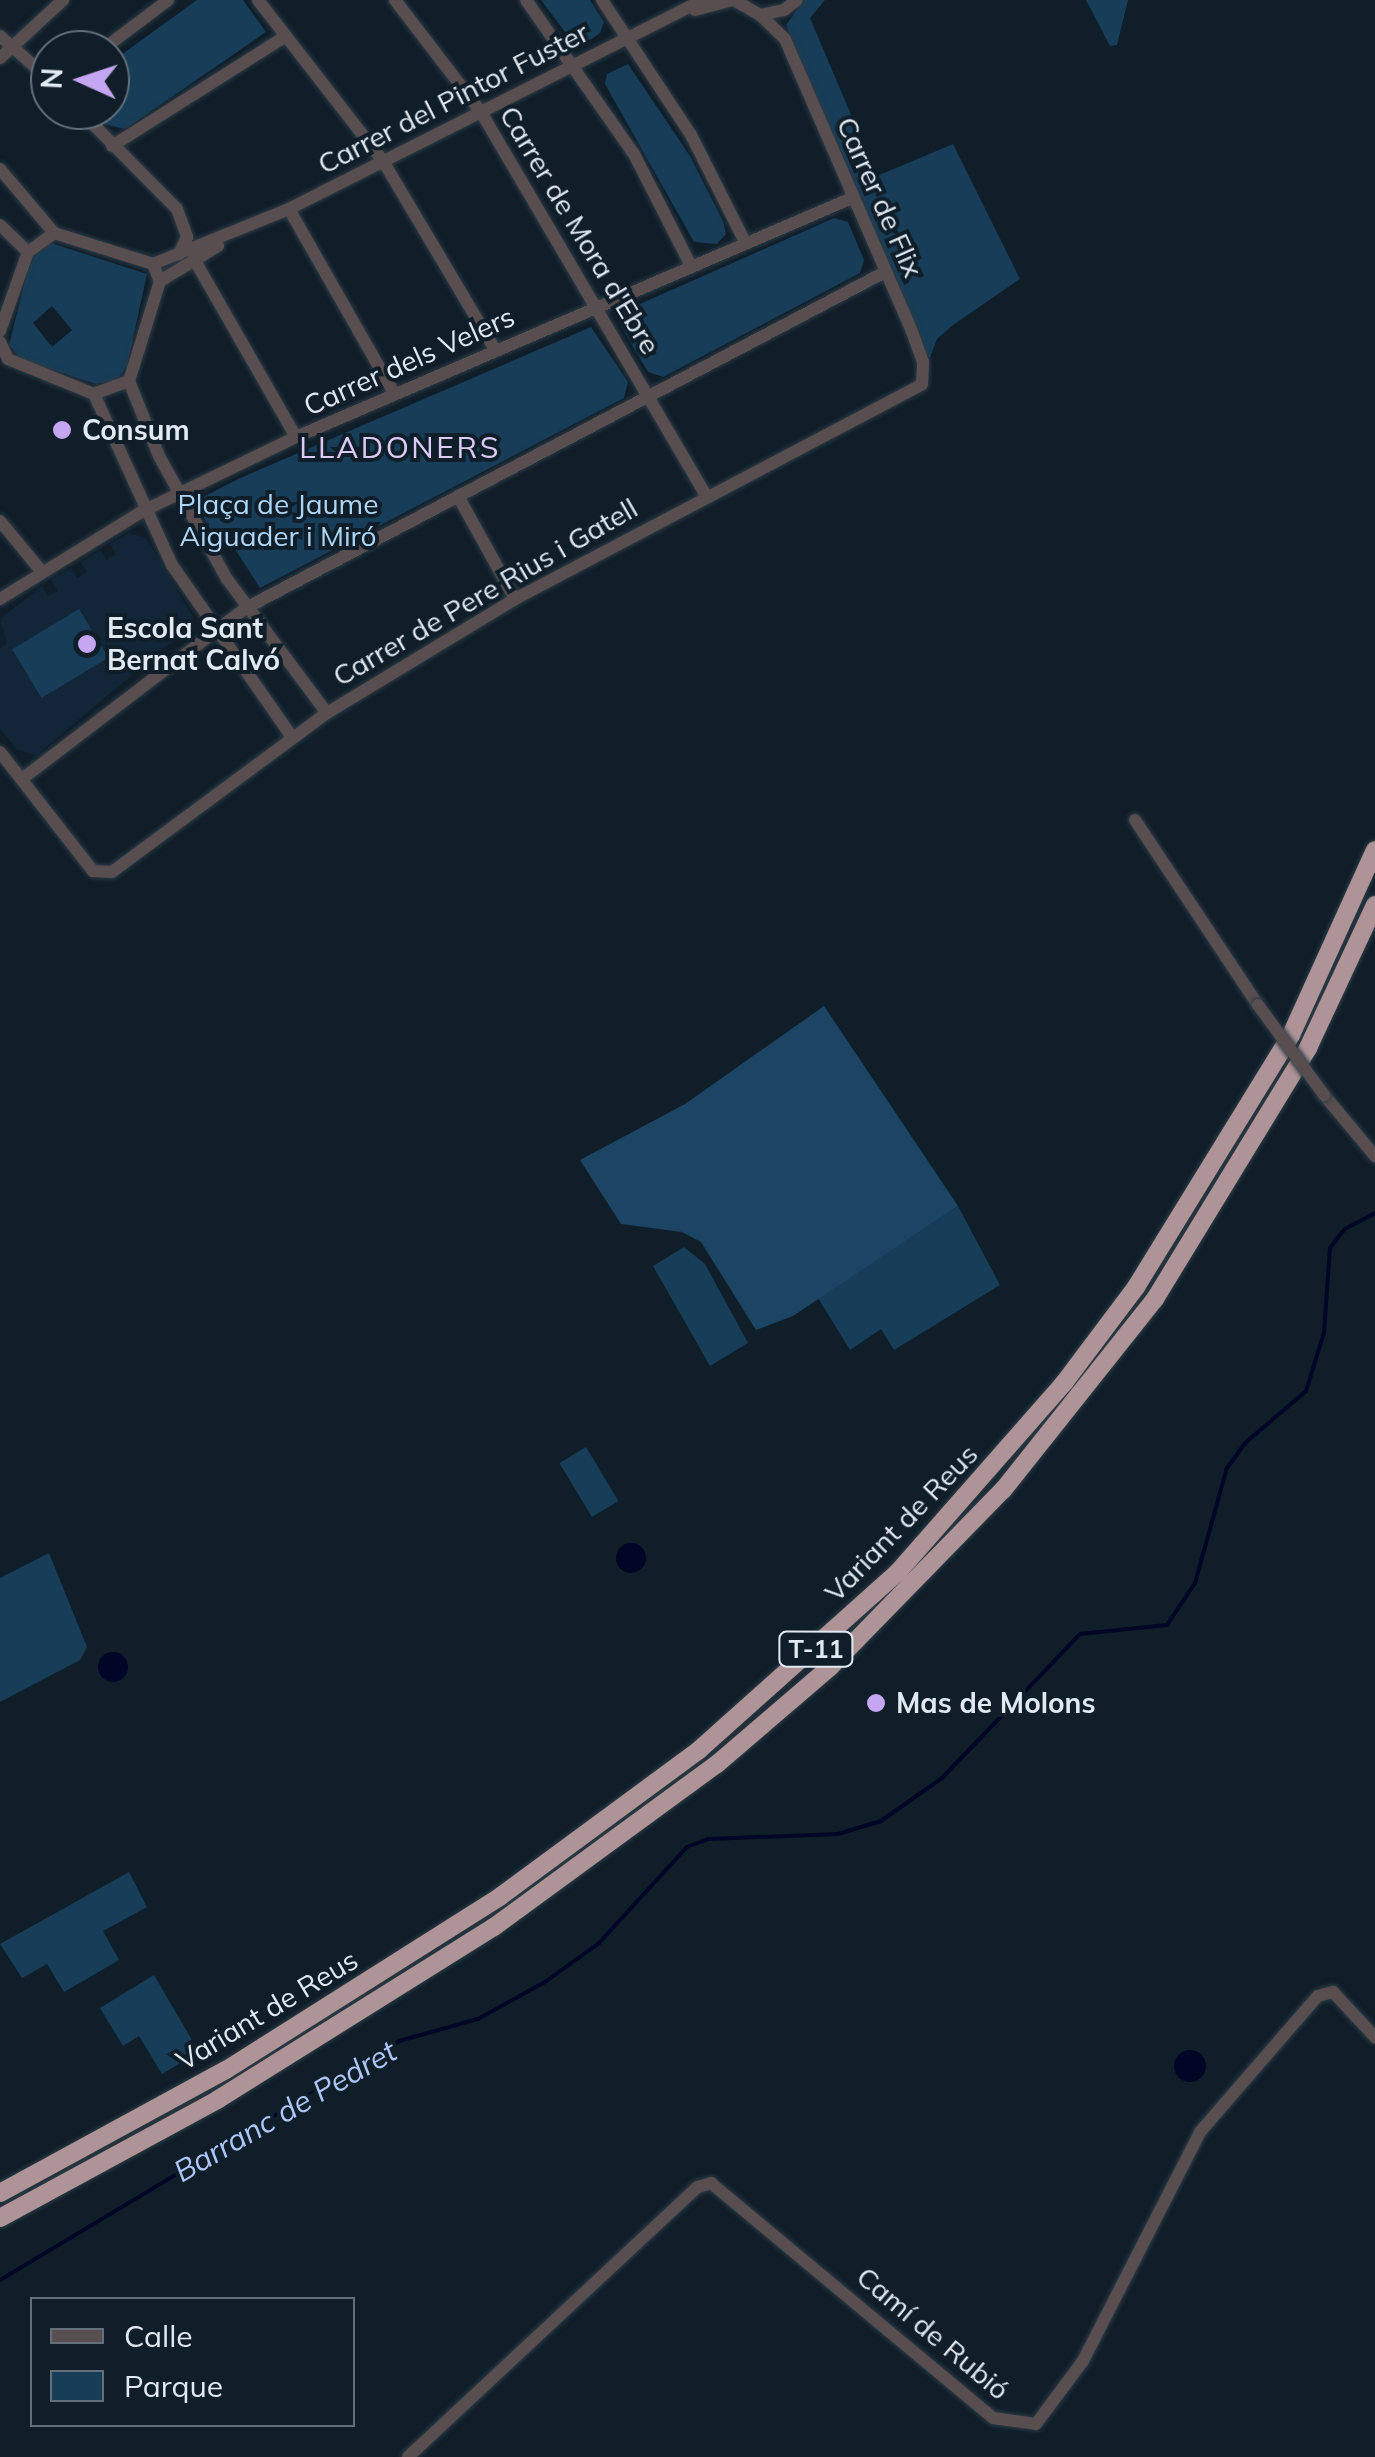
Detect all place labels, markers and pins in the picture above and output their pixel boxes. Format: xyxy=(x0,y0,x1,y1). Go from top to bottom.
place label: Consum xyxy=(82,413,190,447)
marker: Consum xyxy=(51,419,73,441)
place label: Escola Sant Bernat Calvó xyxy=(107,611,280,677)
marker: Escola Sant Bernat Calvó xyxy=(76,633,98,655)
place label: Mas de Molons xyxy=(896,1686,1096,1720)
marker: Mas de Molons xyxy=(865,1692,887,1714)

